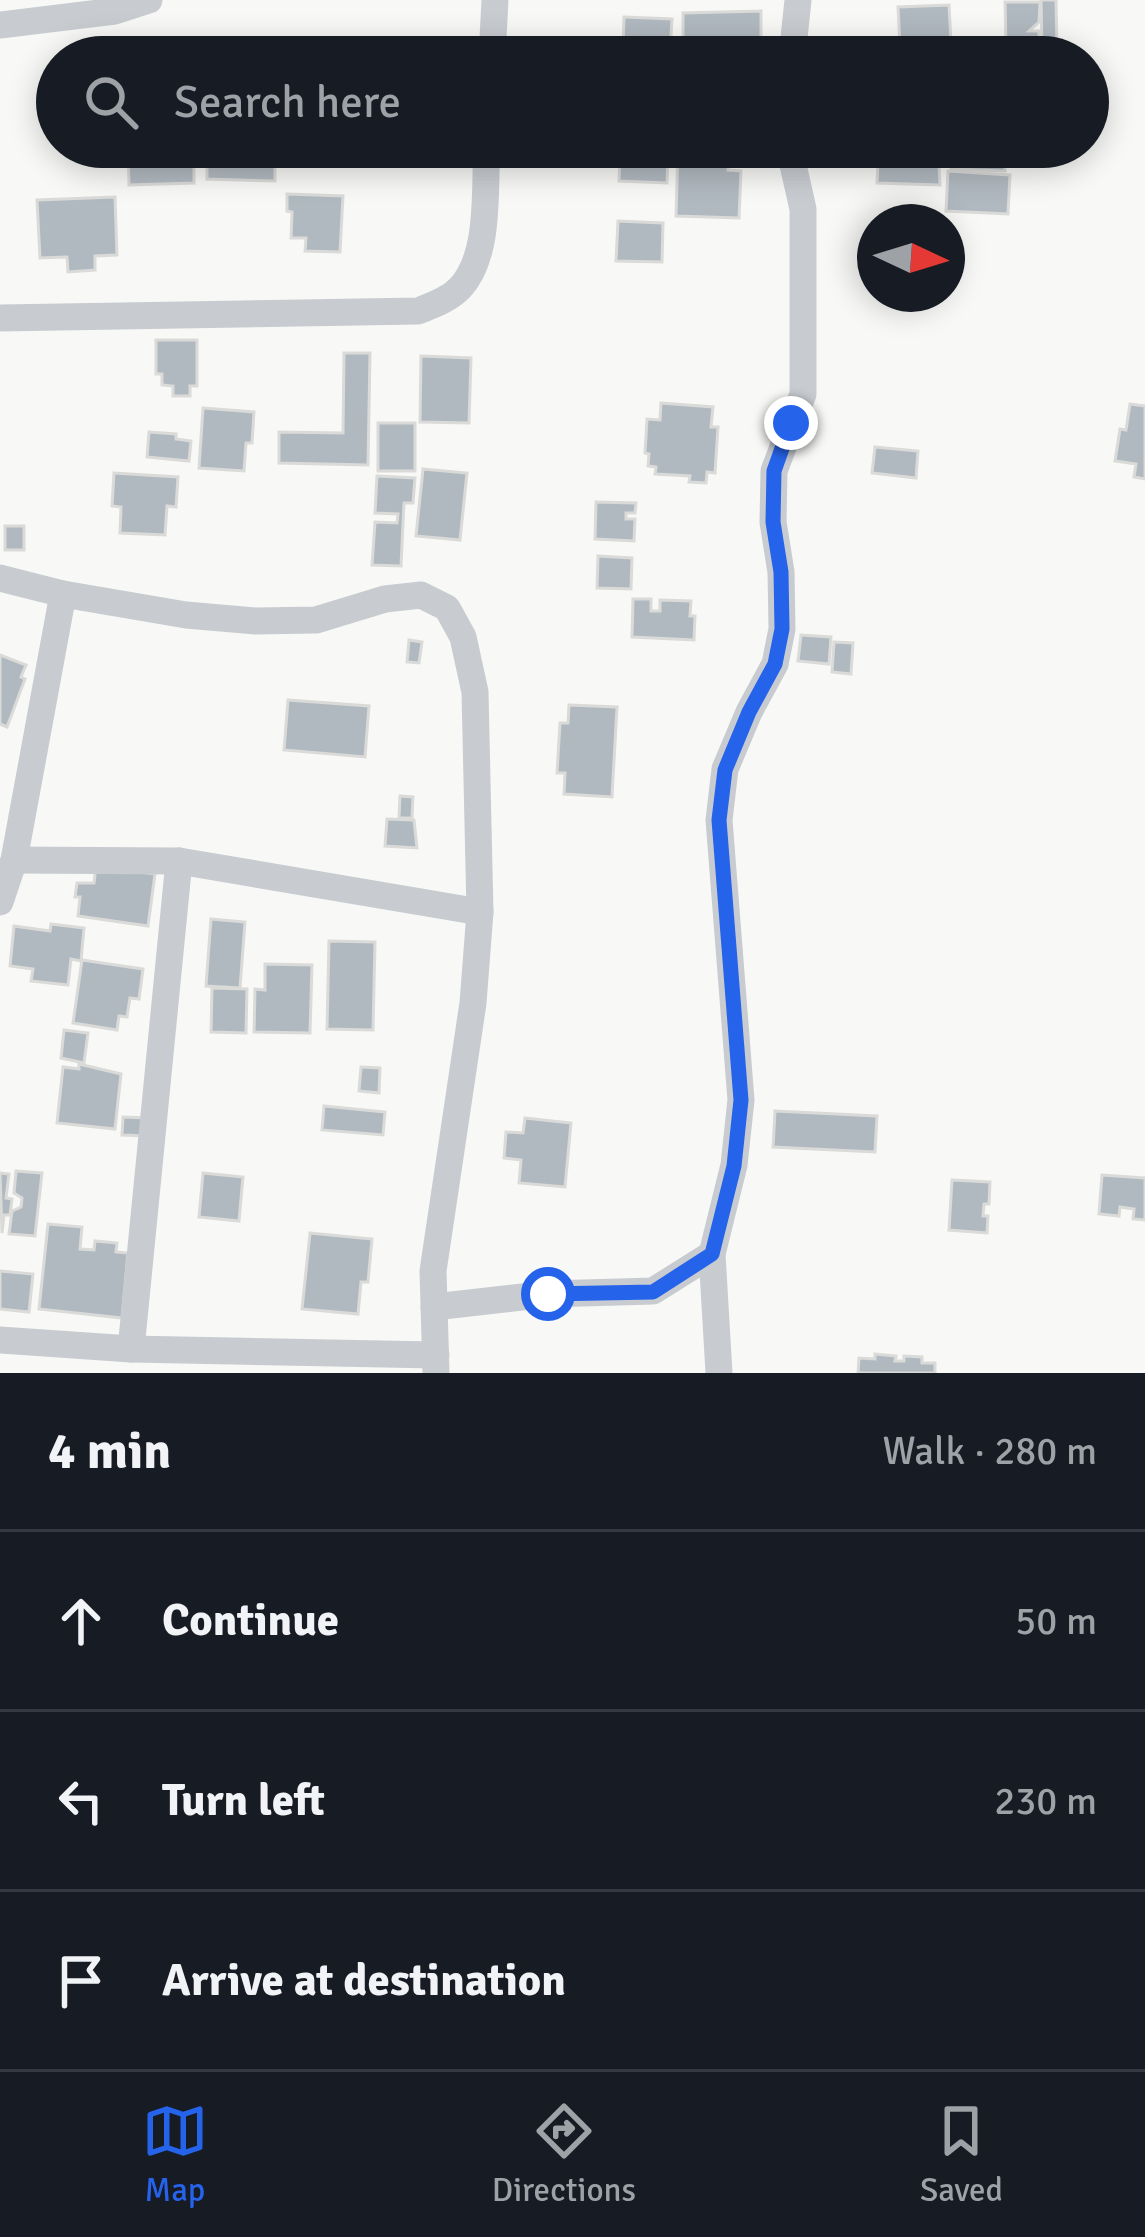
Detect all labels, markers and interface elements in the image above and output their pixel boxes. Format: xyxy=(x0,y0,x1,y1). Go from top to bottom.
search box xyxy=(36,36,1109,168)
icon: search xyxy=(78,69,144,135)
text: Search here xyxy=(174,75,401,130)
north arrow xyxy=(857,204,965,312)
route end xyxy=(764,396,818,450)
route start xyxy=(521,1267,575,1321)
text: 4 min xyxy=(48,1420,171,1483)
text: Walk · 280 m xyxy=(883,1427,1097,1475)
icon: ahead xyxy=(48,1588,114,1654)
text: Continue xyxy=(162,1593,339,1648)
text: 50 m xyxy=(1015,1597,1097,1645)
icon: left xyxy=(48,1768,114,1834)
text: Turn left xyxy=(162,1773,325,1828)
text: 230 m xyxy=(994,1777,1097,1825)
icon: arrive xyxy=(48,1948,114,2014)
text: Arrive at destination xyxy=(162,1953,566,2008)
tab: Map xyxy=(142,2098,208,2211)
tab: Directions xyxy=(492,2098,636,2211)
tab: Saved xyxy=(920,2098,1003,2211)

